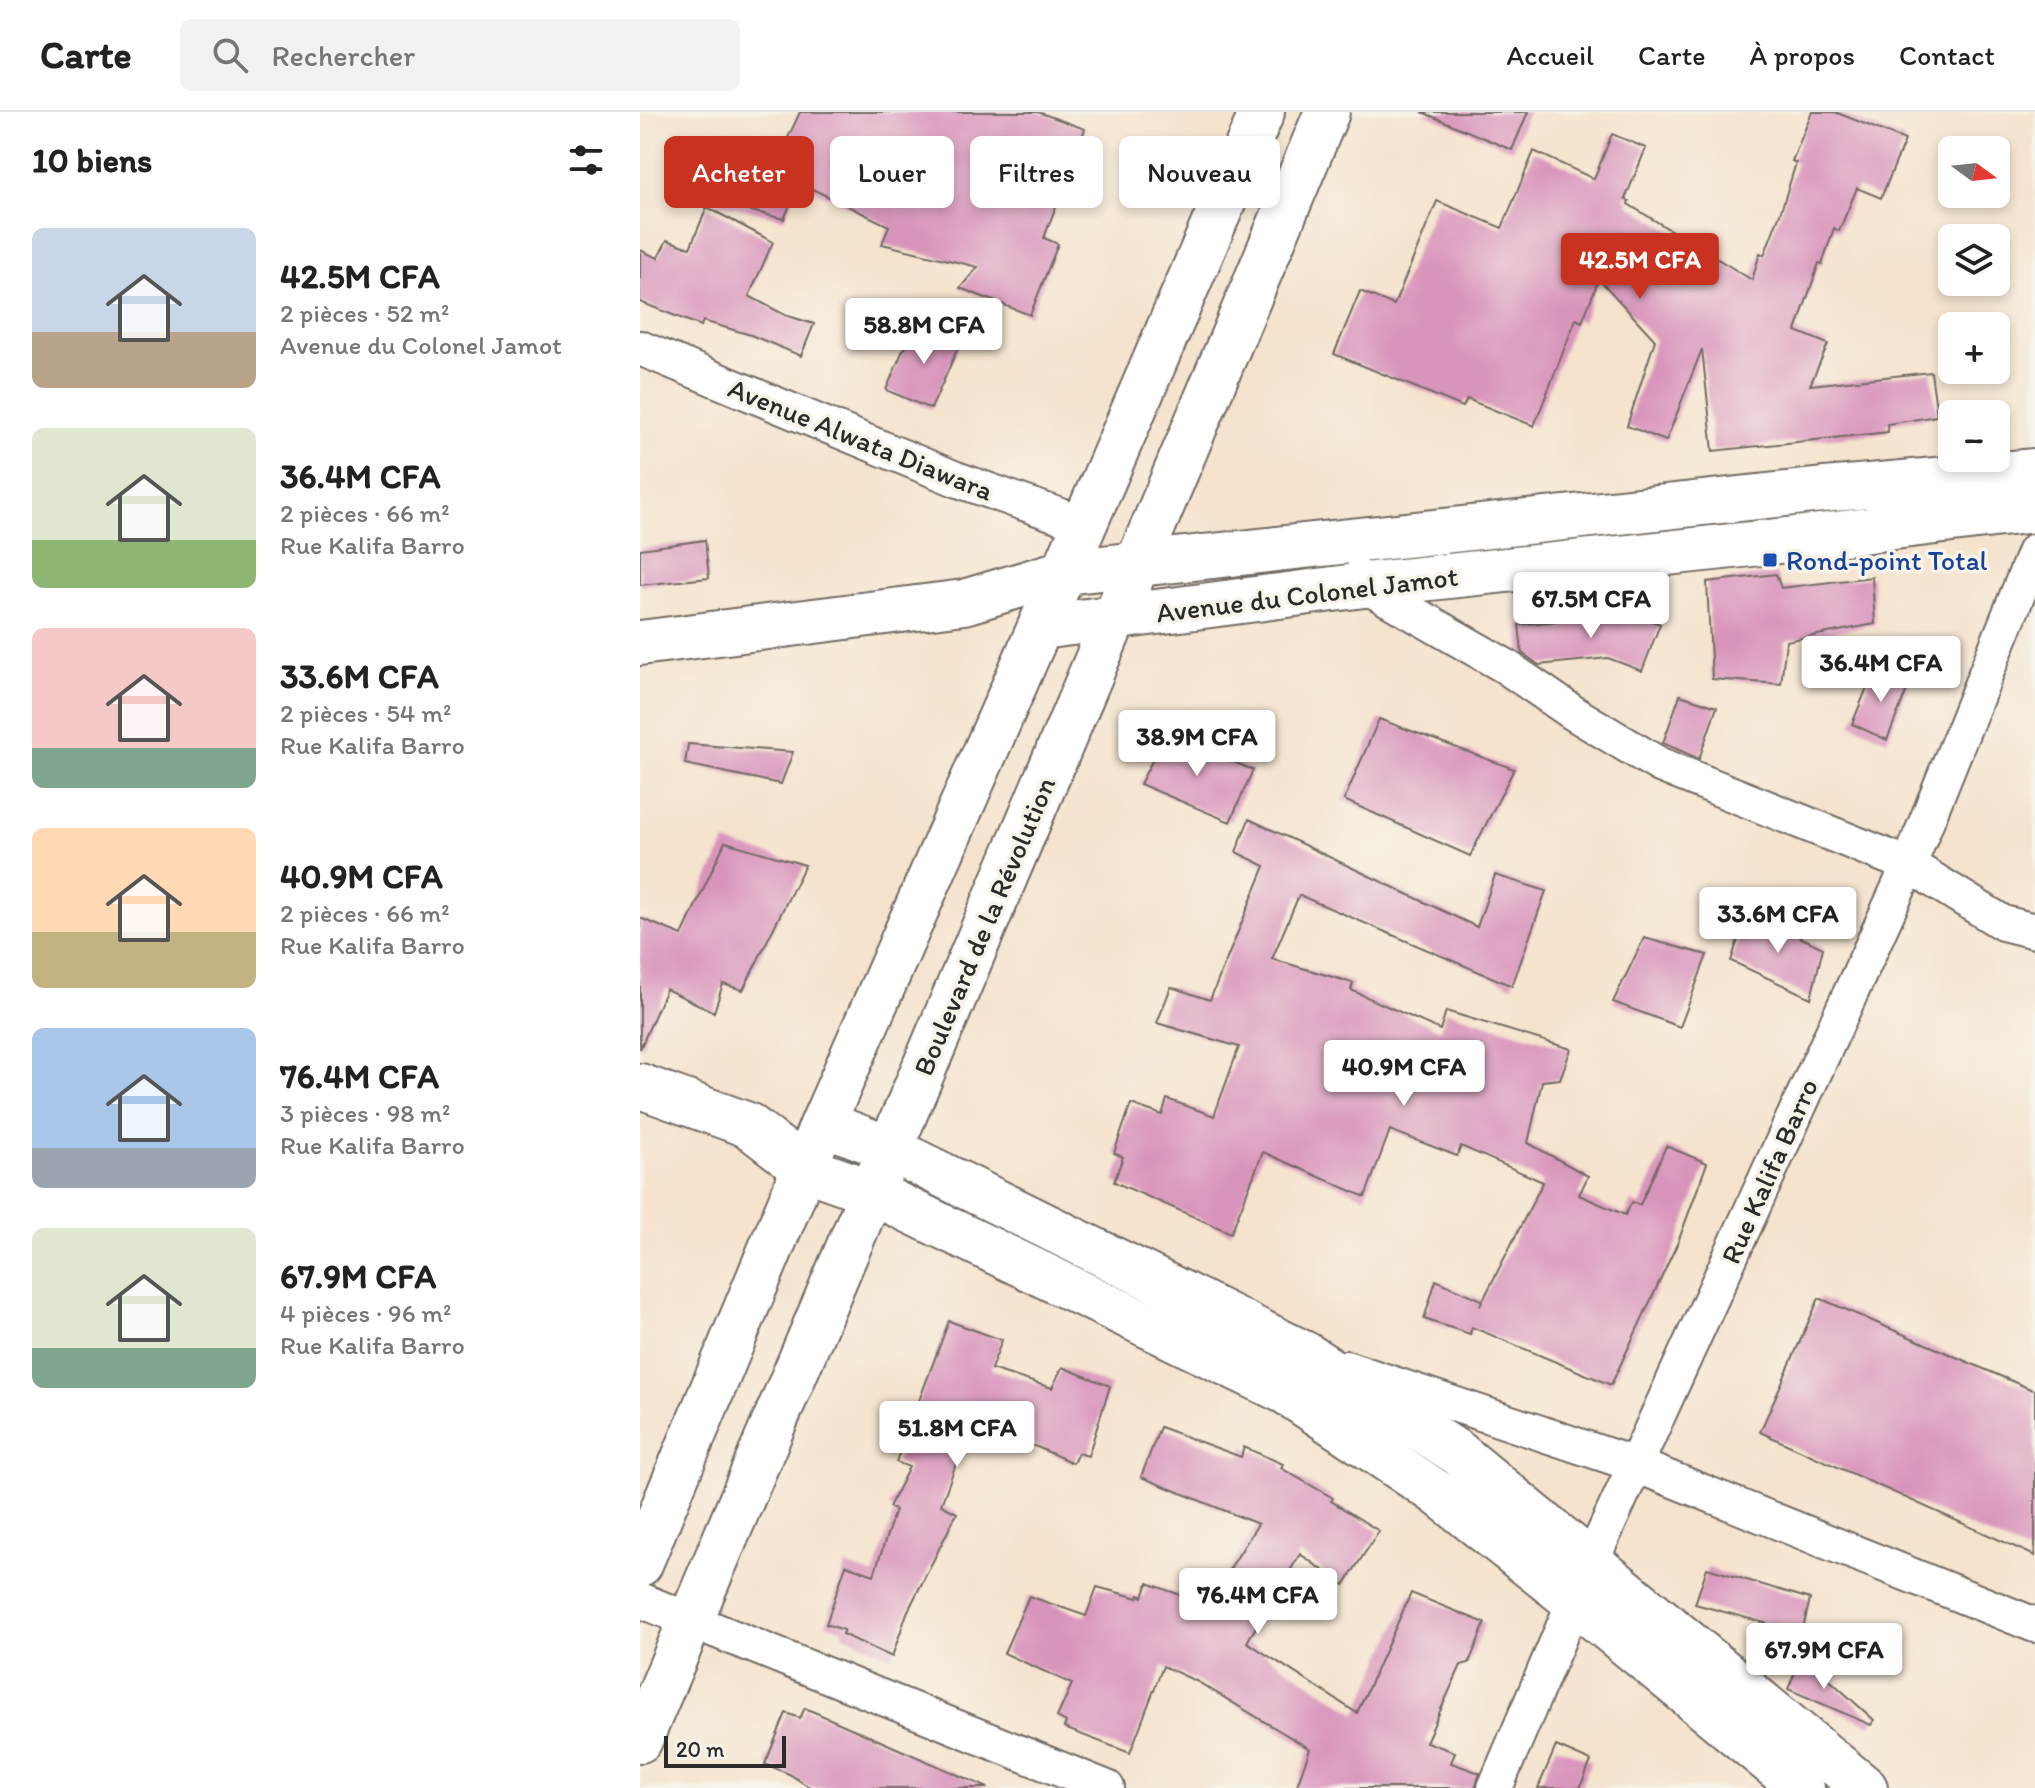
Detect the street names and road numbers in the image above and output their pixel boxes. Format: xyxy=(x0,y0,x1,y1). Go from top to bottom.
street label: Avenue Alwata Diawara xyxy=(724,370,999,508)
street label: Avenue du Colonel Jamot xyxy=(1154,559,1460,629)
street label: Boulevard de la Révolution xyxy=(906,771,1062,1080)
street label: Rue Kalifa Barro xyxy=(1713,1073,1825,1269)

